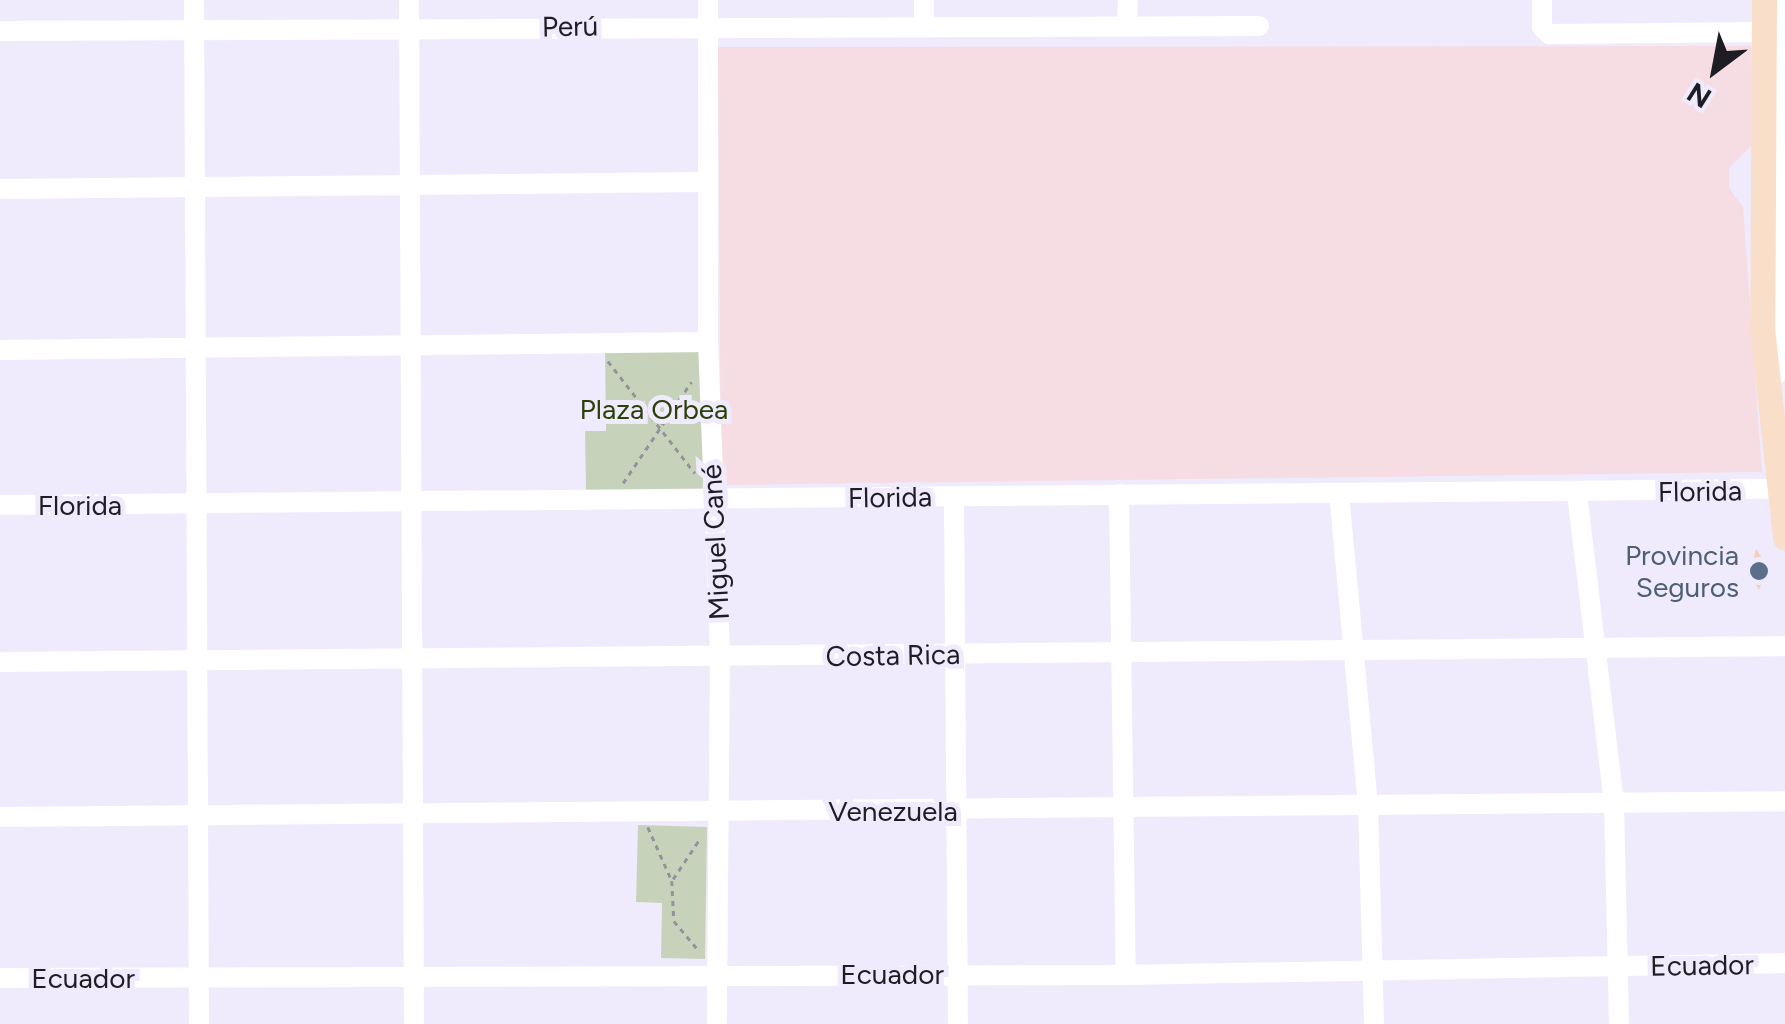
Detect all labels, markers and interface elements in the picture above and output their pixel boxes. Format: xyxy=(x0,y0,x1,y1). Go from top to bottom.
street label: Perú xyxy=(542,9,598,43)
north arrow xyxy=(1665,20,1765,120)
text: N xyxy=(1681,75,1717,116)
park label: Plaza Orbea xyxy=(580,392,728,426)
street label: Miguel Cané xyxy=(694,463,736,621)
street label: Florida xyxy=(1658,473,1742,509)
street label: Florida xyxy=(848,479,932,515)
street label: Florida xyxy=(38,488,122,522)
place label: Provincia Seguros xyxy=(1625,538,1739,604)
marker: Provincia Seguros xyxy=(1748,560,1770,582)
street label: Costa Rica xyxy=(825,637,961,673)
street label: Venezuela xyxy=(828,794,958,828)
street label: Ecuador xyxy=(1650,947,1754,983)
street label: Ecuador xyxy=(840,957,944,991)
street label: Ecuador xyxy=(31,961,135,995)

